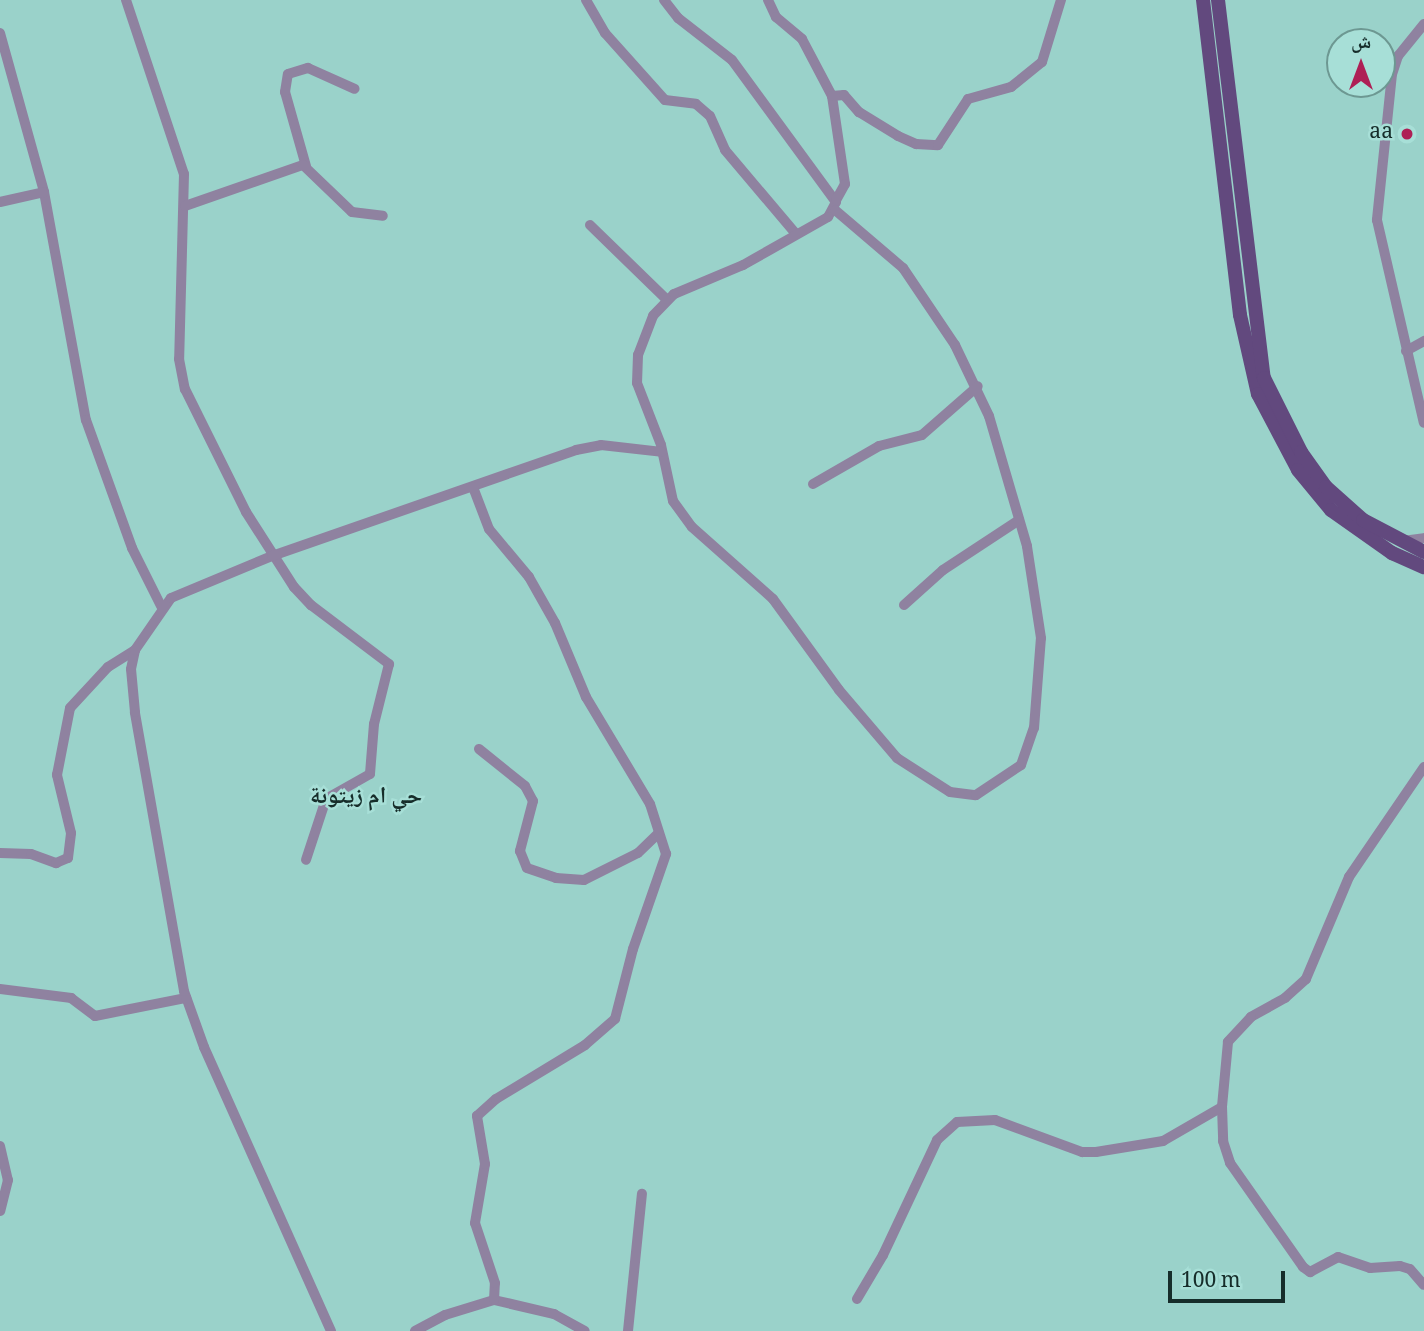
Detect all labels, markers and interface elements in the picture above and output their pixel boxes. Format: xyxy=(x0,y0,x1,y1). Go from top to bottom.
north arrow xyxy=(1326,28,1396,98)
text: ش xyxy=(1351,28,1371,60)
place label: aa xyxy=(1369,121,1393,147)
marker: aa xyxy=(1399,126,1415,142)
district label: حي ام زيتونة xyxy=(310,784,422,812)
scale bar xyxy=(1172,1258,1289,1302)
text: 100 m xyxy=(1181,1265,1241,1300)

